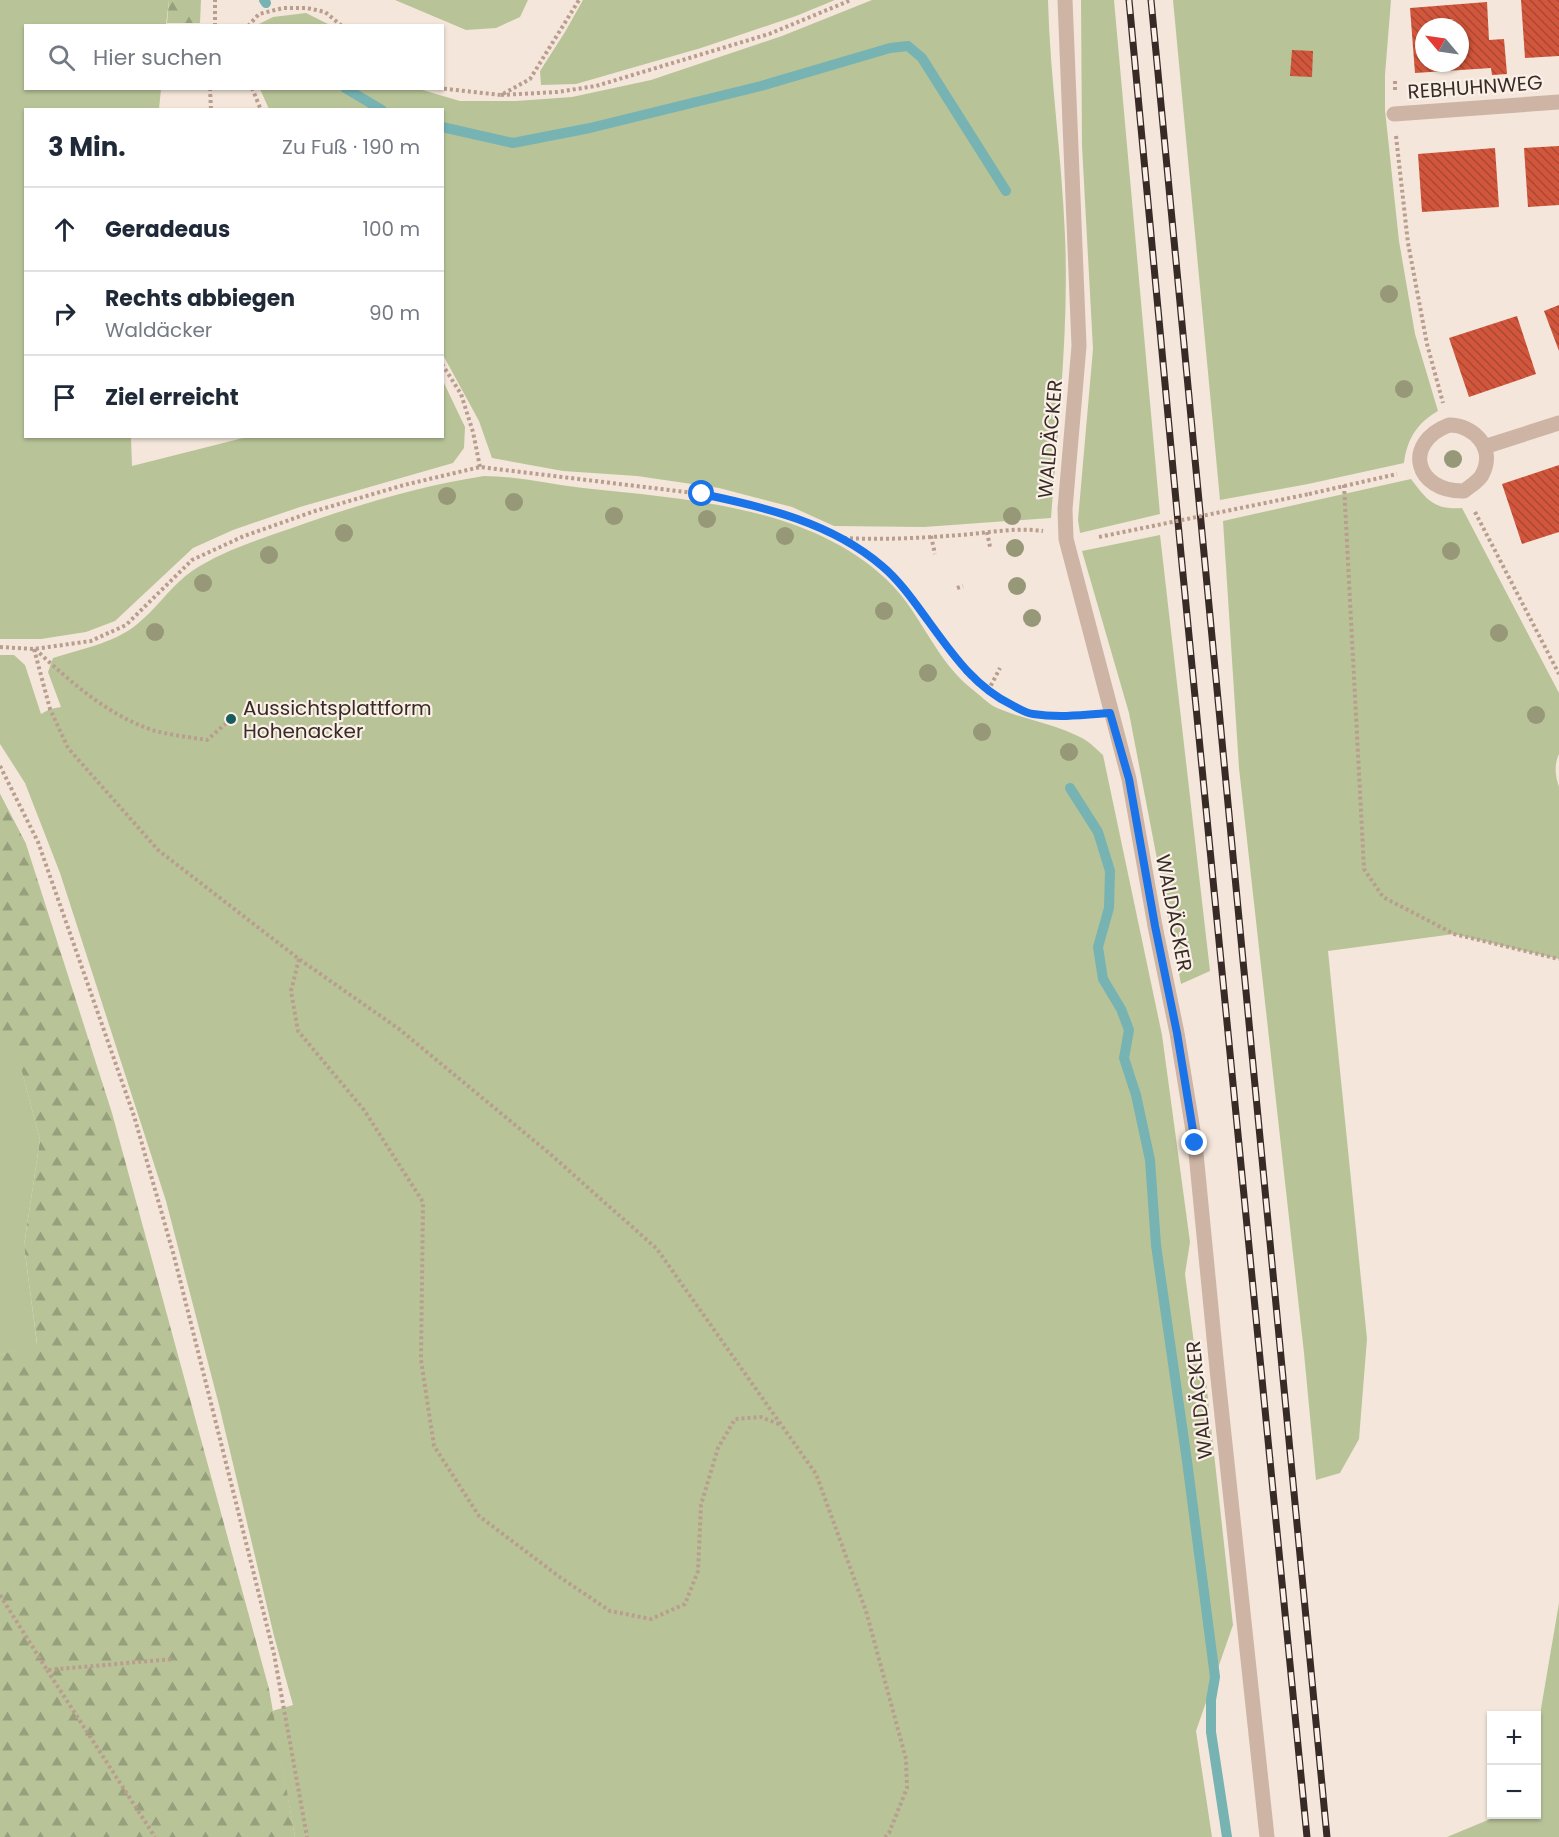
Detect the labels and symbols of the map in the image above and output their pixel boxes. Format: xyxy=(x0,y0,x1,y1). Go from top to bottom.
north arrow xyxy=(1415,18,1469,72)
street label: REBHUHNWEG xyxy=(1407,68,1543,106)
street label: WALDÄCKER xyxy=(1031,378,1069,500)
route start xyxy=(688,480,714,506)
place label: Aussichtsplattform Hohenacker xyxy=(243,694,432,745)
marker: Aussichtsplattform Hohenacker xyxy=(224,712,238,726)
street label: WALDÄCKER xyxy=(1149,852,1199,974)
route end xyxy=(1181,1129,1207,1155)
street label: WALDÄCKER xyxy=(1179,1339,1219,1461)

